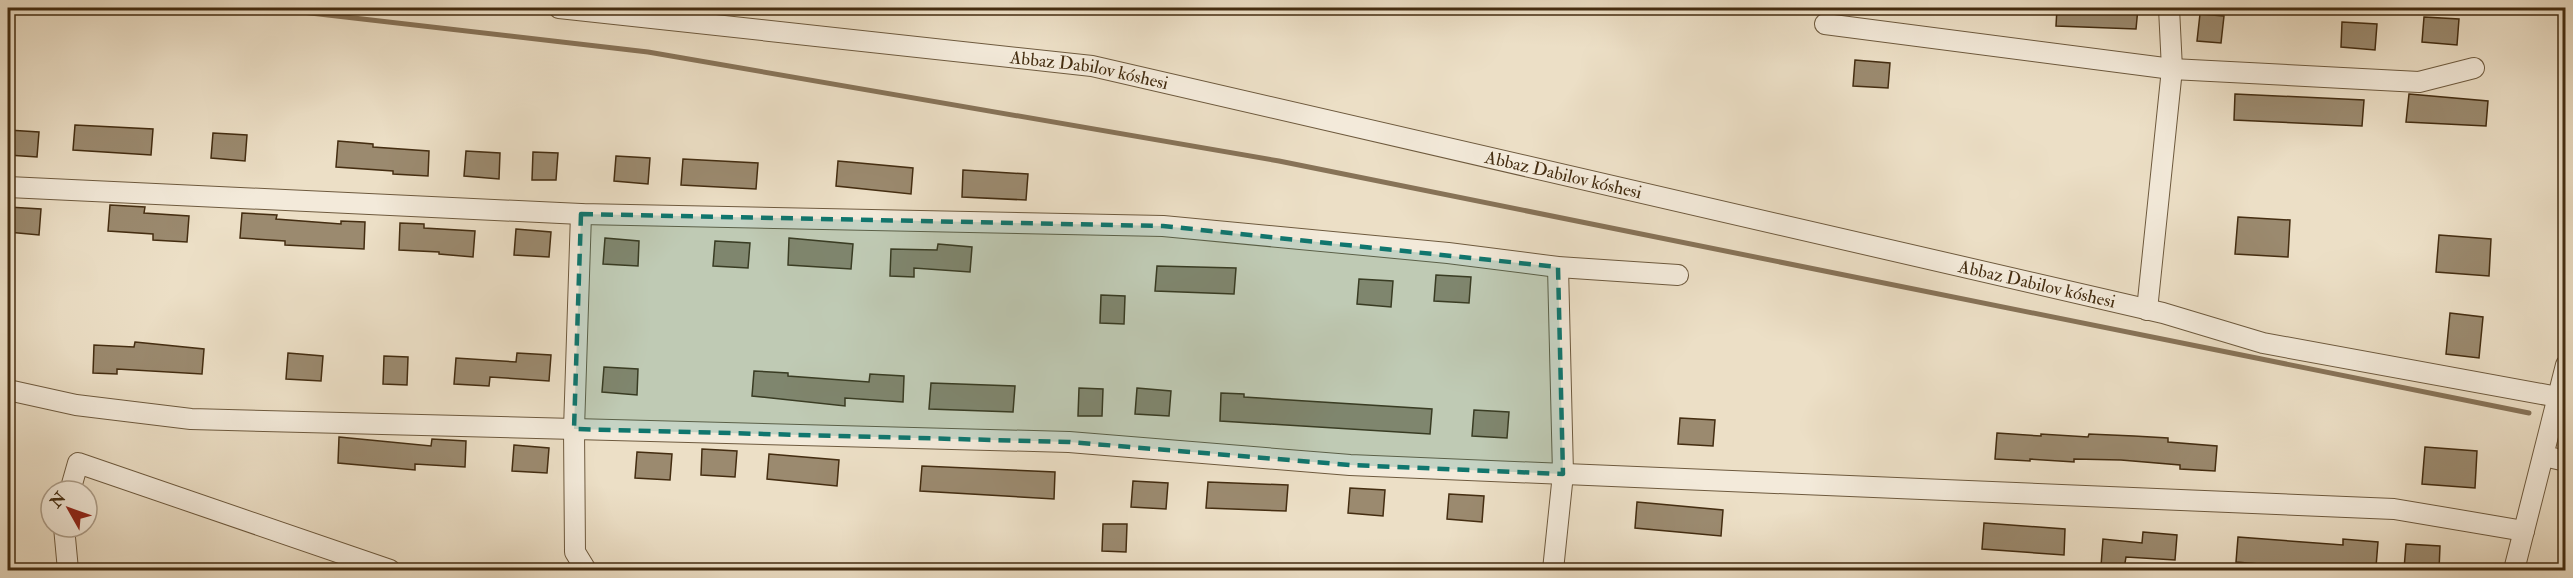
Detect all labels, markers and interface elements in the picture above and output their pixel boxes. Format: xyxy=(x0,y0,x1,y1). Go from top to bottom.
street label: Abbaz Dabilov kóshesi xyxy=(1008,46,1171,95)
street label: Abbaz Dabilov kóshesi xyxy=(1482,146,1644,204)
street label: Abbaz Dabilov kóshesi xyxy=(1955,255,2118,314)
north arrow xyxy=(39,479,99,539)
text: N xyxy=(45,488,71,513)

